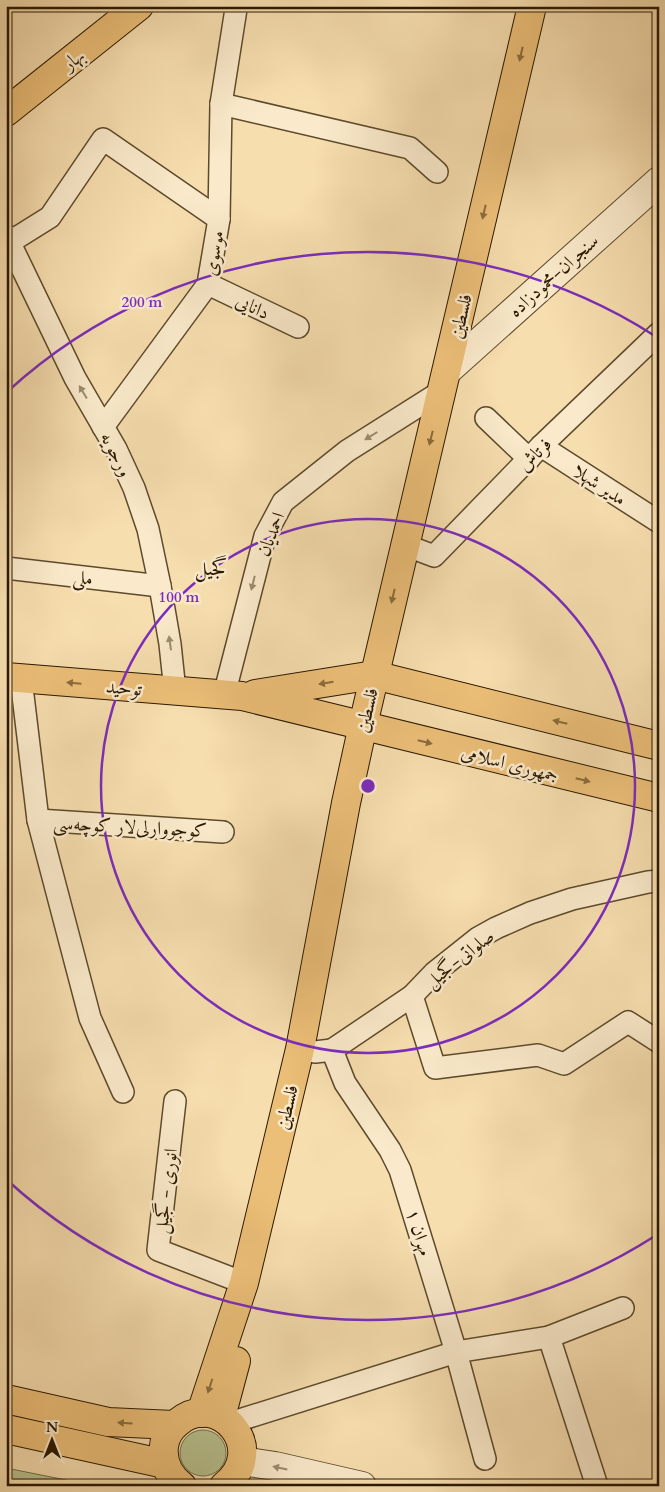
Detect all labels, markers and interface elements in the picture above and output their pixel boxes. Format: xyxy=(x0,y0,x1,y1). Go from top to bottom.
street label: بهار xyxy=(55,43,90,78)
one-way arrow xyxy=(517,46,525,61)
one-way arrow xyxy=(480,204,488,219)
street label: موسوی xyxy=(197,228,231,278)
street label: سنجران-محمودزاده xyxy=(503,228,604,323)
street label: دانایی xyxy=(231,288,274,326)
street label: فلسطین xyxy=(443,291,479,341)
text: 200 m xyxy=(122,292,163,312)
one-way arrow xyxy=(79,386,88,399)
street label: ورجویه xyxy=(94,427,138,481)
one-way arrow xyxy=(365,431,378,440)
one-way arrow xyxy=(427,431,435,446)
street label: فرتاش xyxy=(512,432,558,478)
street label: مدیر شهلا xyxy=(568,458,631,512)
street label: احمدیان xyxy=(250,508,292,560)
district label: گجیل xyxy=(195,555,227,583)
street label: ملی xyxy=(71,564,94,593)
one-way arrow xyxy=(249,576,257,591)
text: 100 m xyxy=(159,587,200,607)
one-way arrow xyxy=(389,589,397,604)
one-way arrow xyxy=(165,634,173,650)
street label: توحید xyxy=(105,673,143,703)
one-way arrow xyxy=(66,679,82,687)
one-way arrow xyxy=(318,679,334,687)
street label: فلسطین xyxy=(349,685,385,735)
one-way arrow xyxy=(553,718,568,726)
one-way arrow xyxy=(418,738,433,746)
street label: جمهوری اسلامی xyxy=(458,739,561,789)
one-way arrow xyxy=(576,776,591,784)
centre of rings xyxy=(359,777,377,795)
street label: کوجووارلی‌لار کوچه‌سی xyxy=(52,810,208,844)
street label: صلواتی-گجیل xyxy=(419,923,500,994)
street label: فلسطین xyxy=(269,1082,305,1132)
street label: انوری - گجیل xyxy=(147,1147,184,1235)
street label: مهران ۱ xyxy=(400,1206,438,1259)
one-way arrow xyxy=(206,1379,214,1394)
north arrow xyxy=(28,1414,78,1464)
text: N xyxy=(46,1418,58,1437)
one-way arrow xyxy=(117,1418,133,1426)
one-way arrow xyxy=(272,1463,288,1471)

